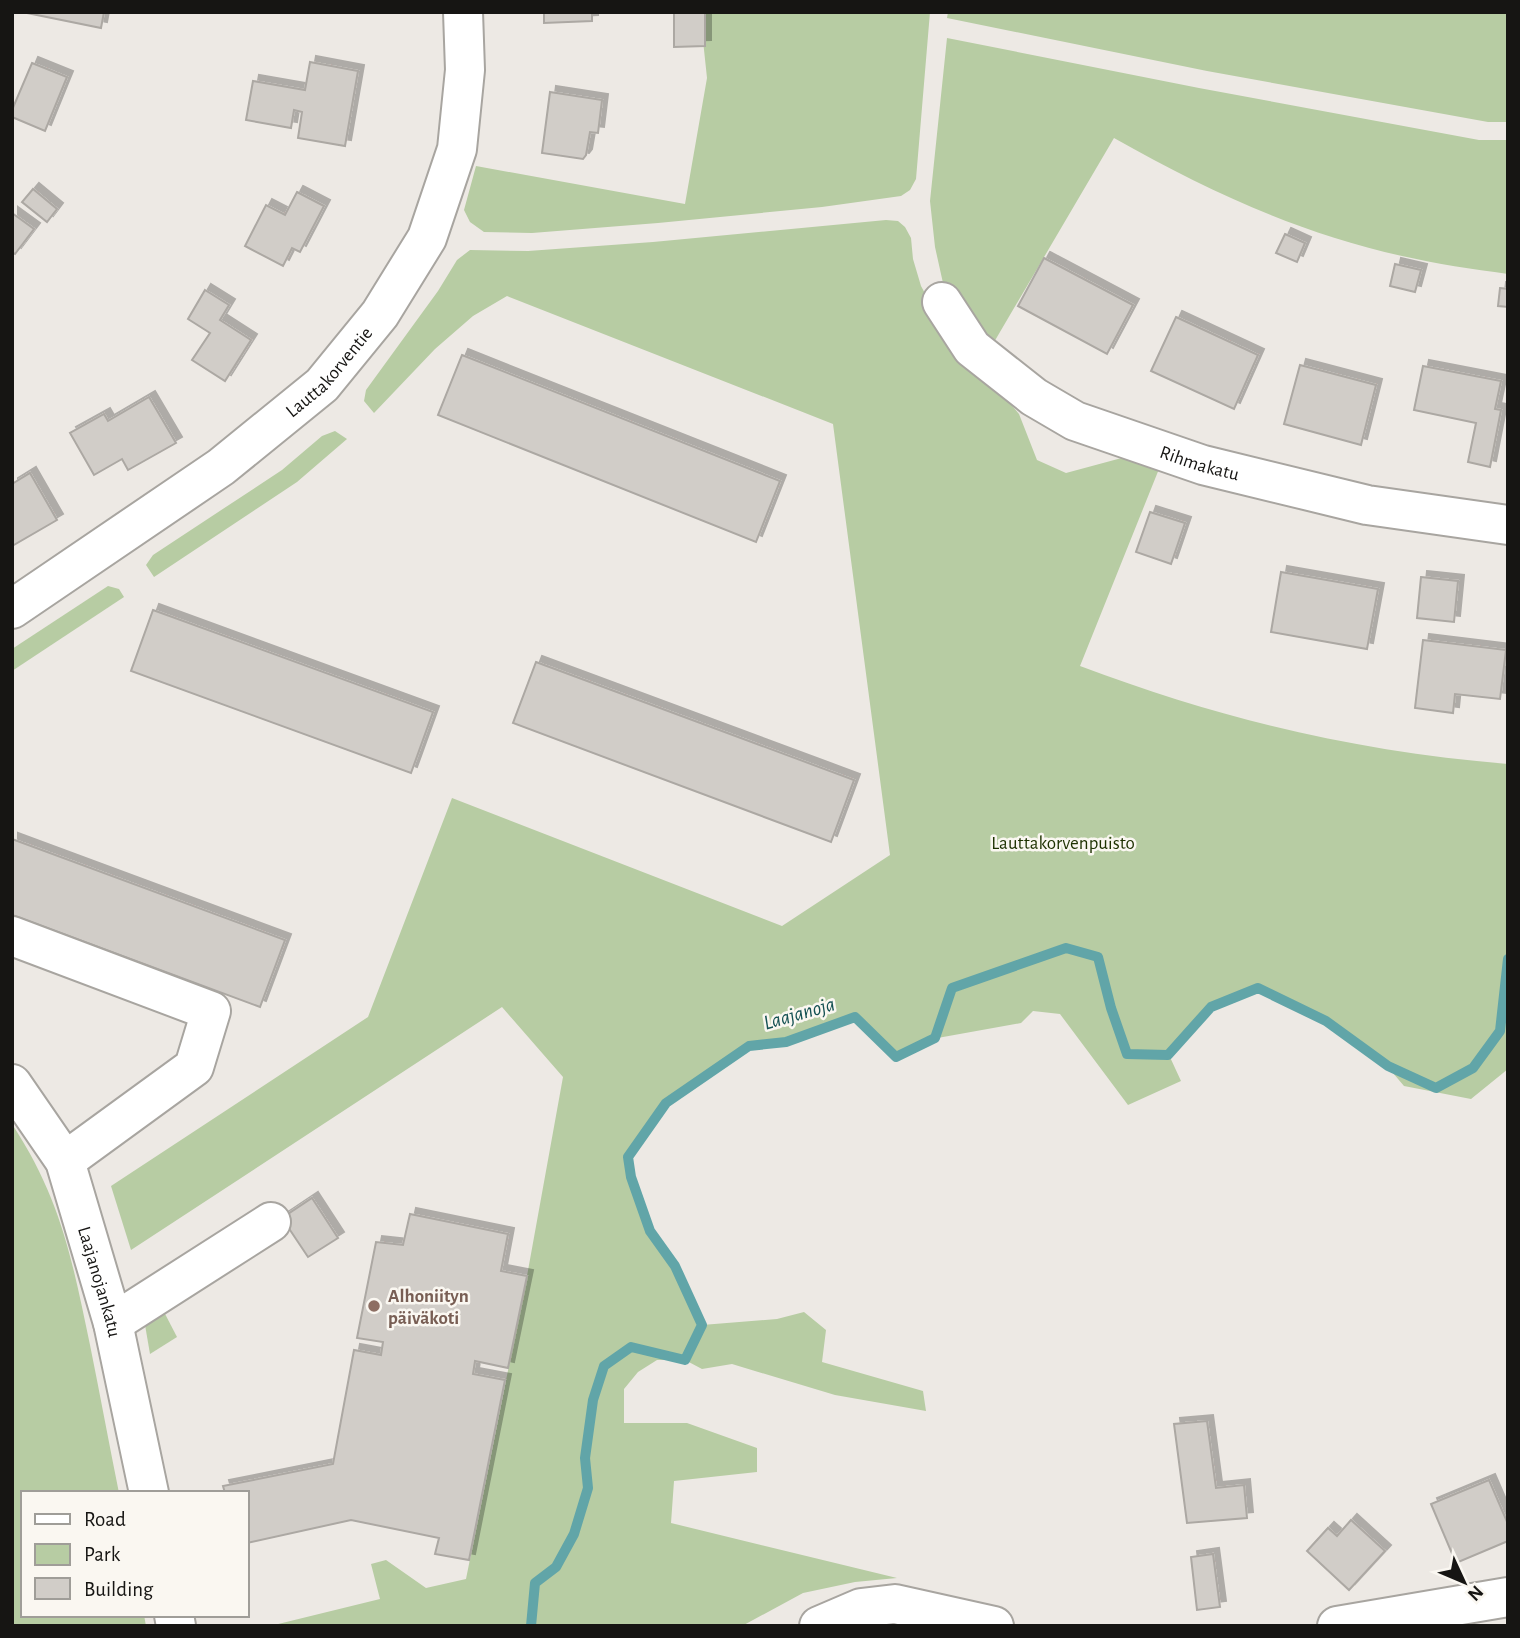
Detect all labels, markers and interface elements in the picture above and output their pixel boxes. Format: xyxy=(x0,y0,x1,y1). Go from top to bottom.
street label: Lauttakorventie xyxy=(283,324,377,421)
street label: Rihmakatu xyxy=(1157,443,1241,485)
park label: Lauttakorvenpuisto xyxy=(991,834,1135,853)
water label: Laajanoja xyxy=(761,993,837,1034)
street label: Laajanojankatu xyxy=(74,1224,124,1339)
place label: Alhoniityn päiväkoti xyxy=(388,1287,469,1328)
marker: Alhoniityn päiväkoti xyxy=(366,1298,382,1314)
legend xyxy=(21,1491,248,1617)
text: Road xyxy=(84,1509,126,1530)
text: Park xyxy=(84,1544,121,1565)
north arrow xyxy=(1429,1547,1499,1617)
text: Building xyxy=(84,1579,154,1600)
text: N xyxy=(1464,1581,1487,1604)

